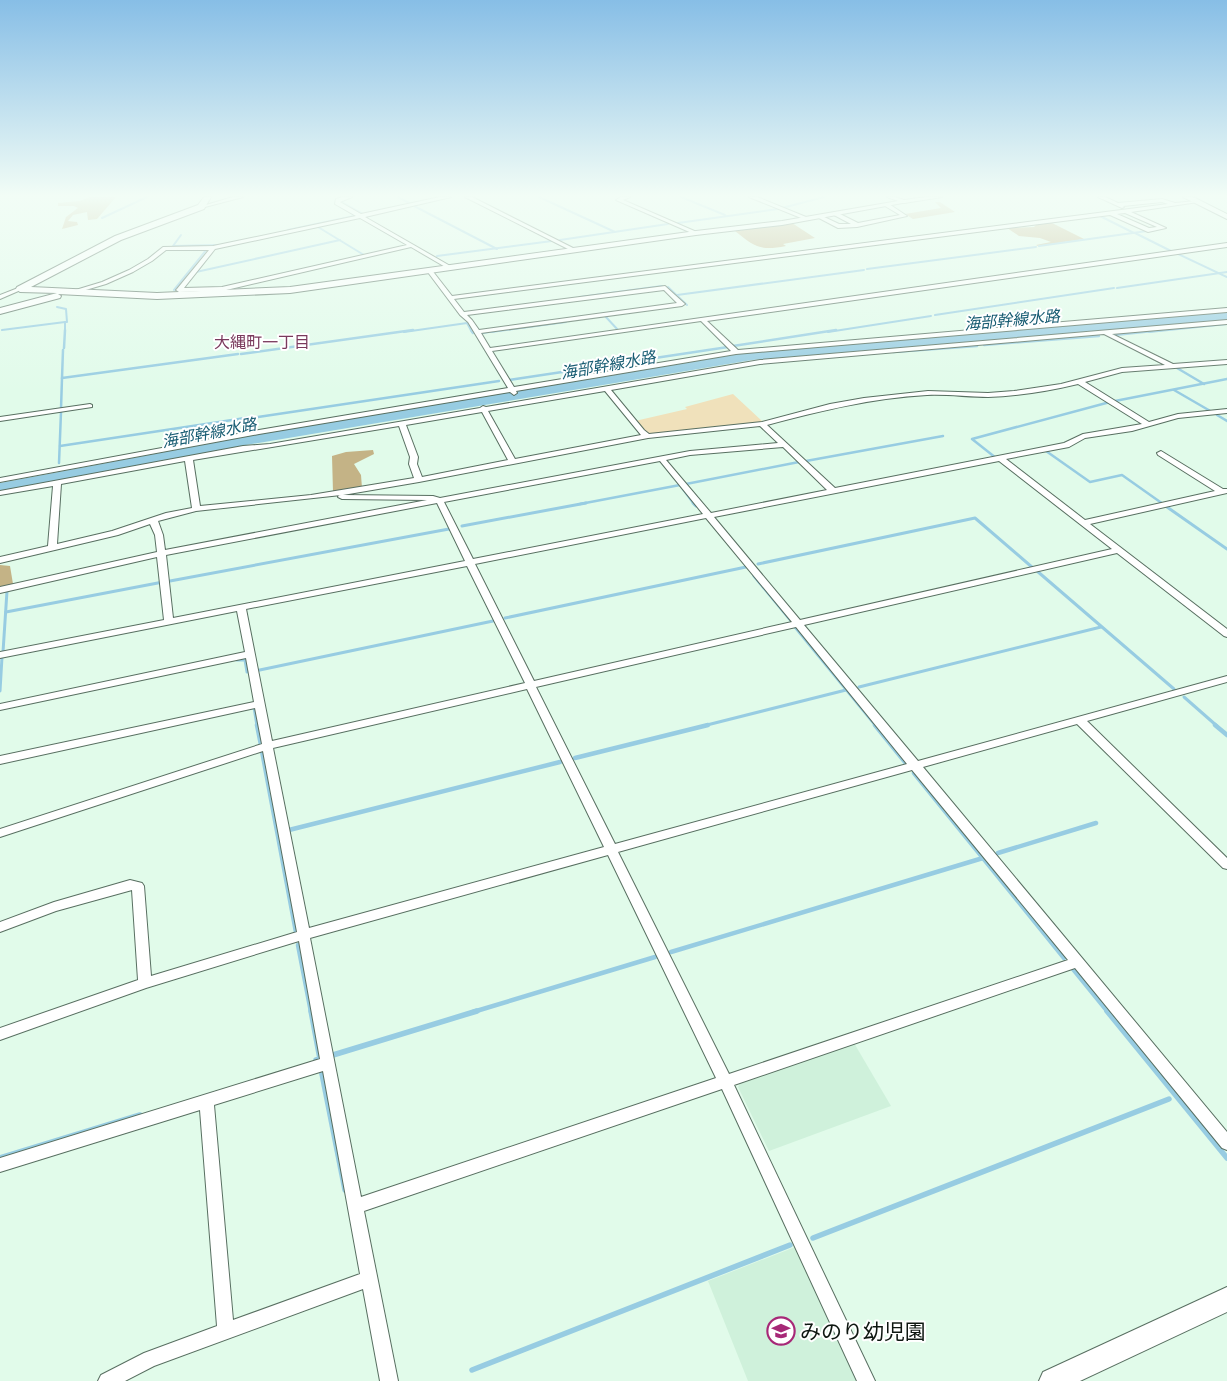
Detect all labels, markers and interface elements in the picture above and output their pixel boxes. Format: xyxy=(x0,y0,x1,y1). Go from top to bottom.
water label: 海部幹線水路 xyxy=(963,305,1063,335)
district label: 大縄町一丁目 xyxy=(214,332,310,353)
water label: 海部幹線水路 xyxy=(559,346,659,384)
water label: 海部幹線水路 xyxy=(160,413,260,452)
school or university icon: みのり幼児園 xyxy=(766,1316,796,1346)
place label: みのり幼児園 xyxy=(800,1318,926,1345)

